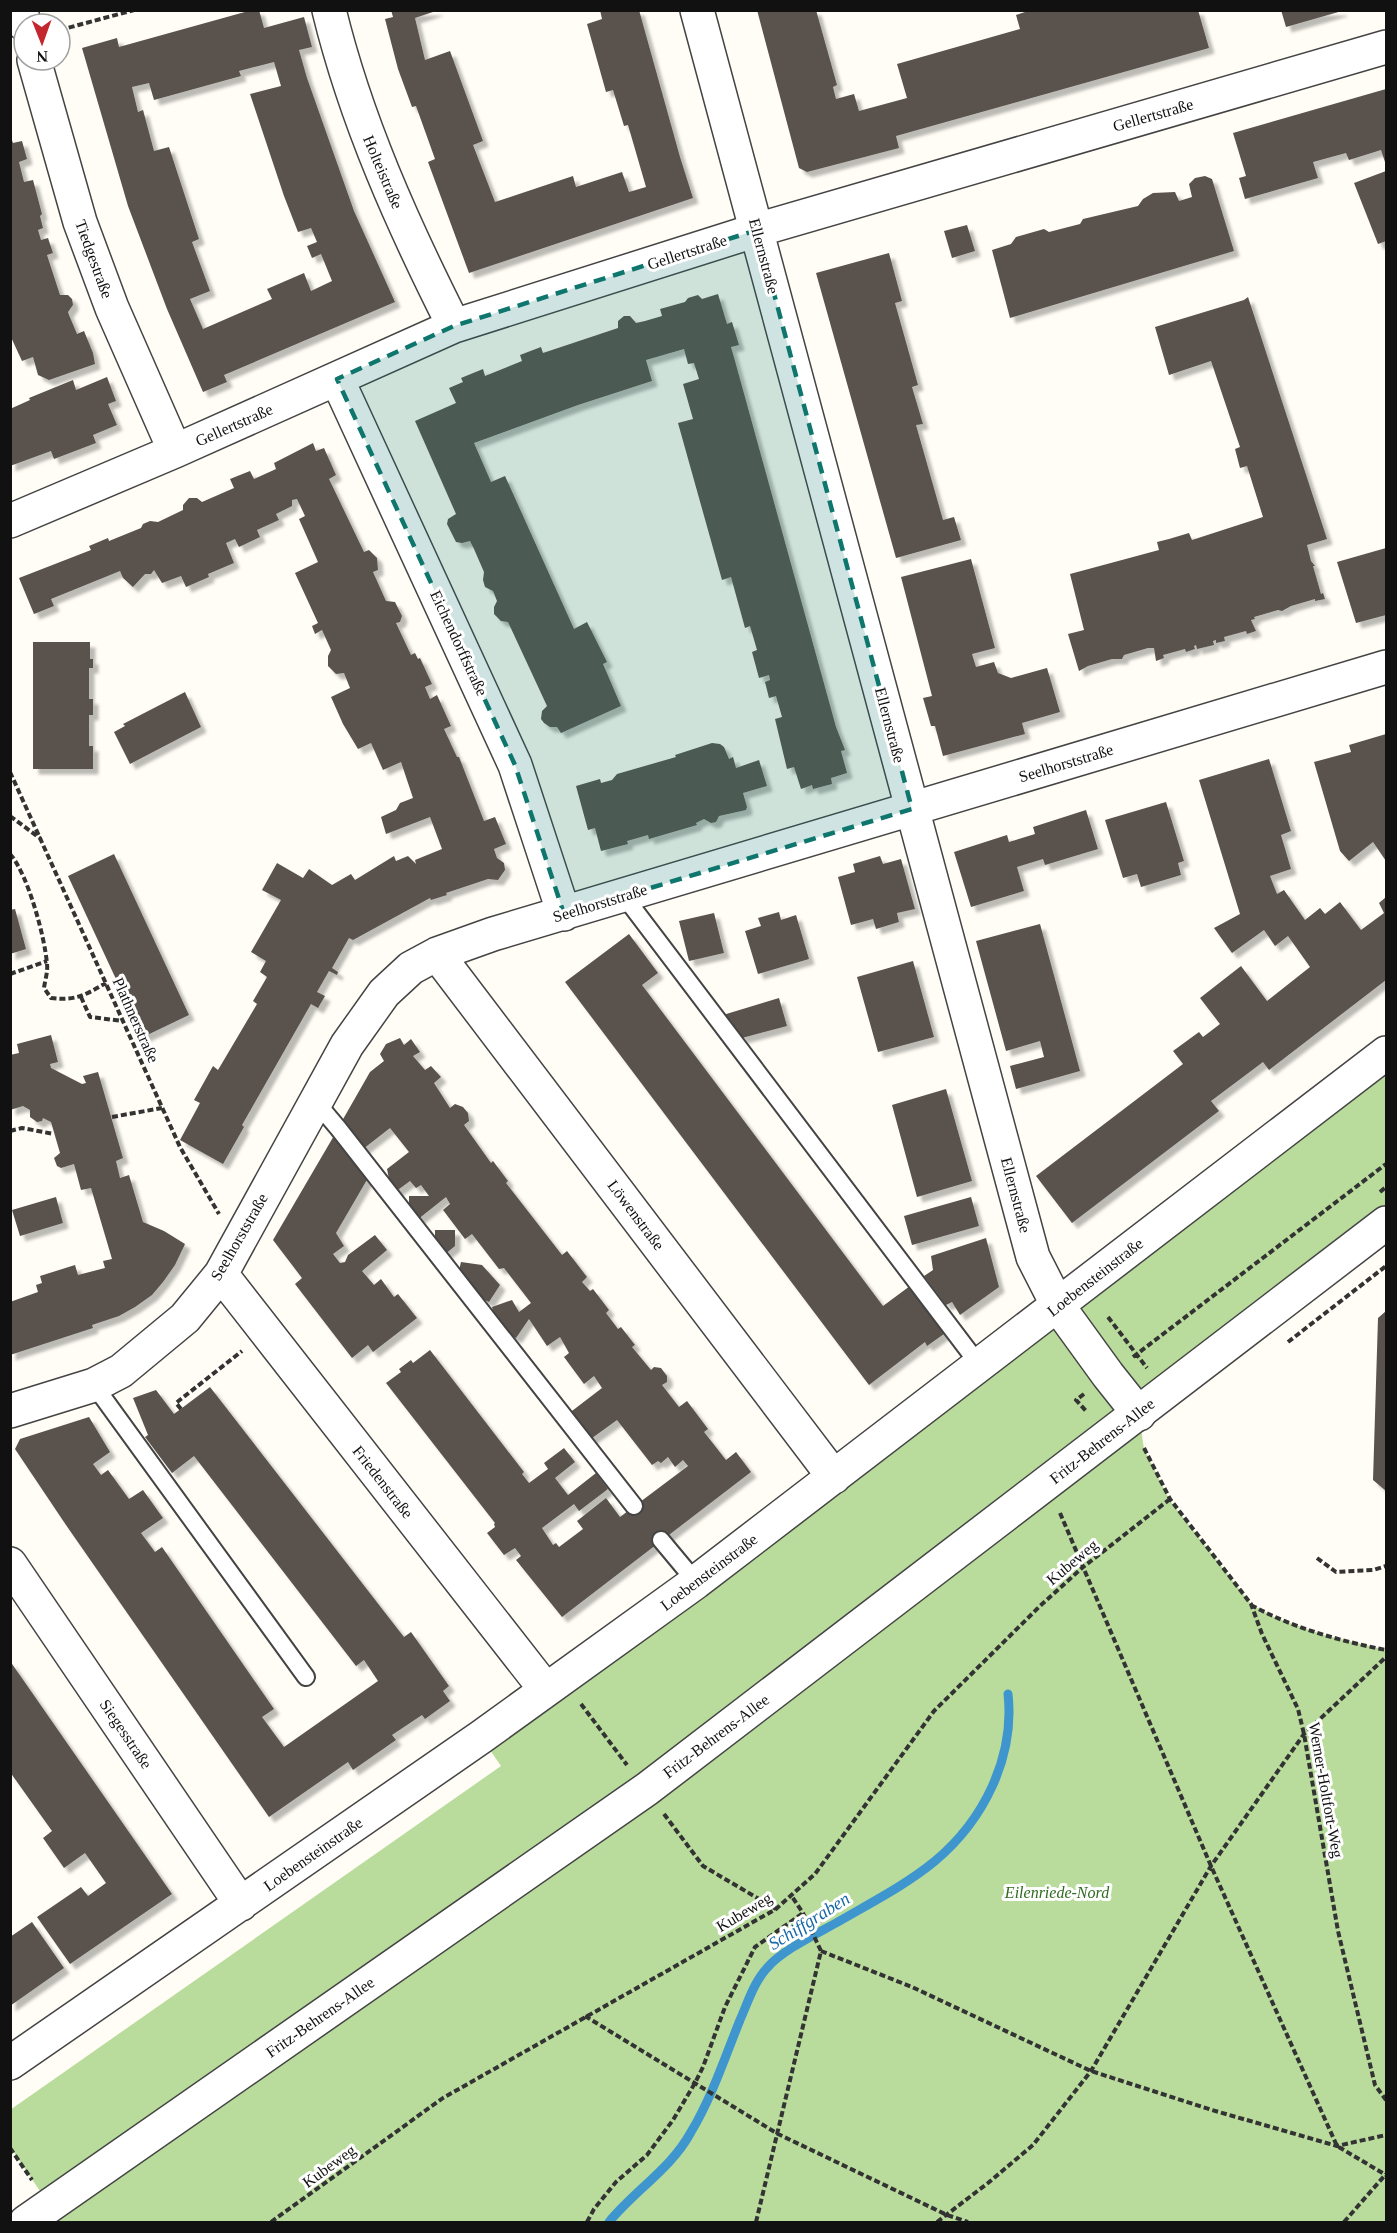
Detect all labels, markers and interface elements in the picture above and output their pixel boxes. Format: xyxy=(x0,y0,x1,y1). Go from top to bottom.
north arrow xyxy=(12,12,72,72)
text: N xyxy=(36,48,48,65)
street label: Gellertstraße xyxy=(1111,95,1195,135)
street label: Holteistraße xyxy=(360,133,406,211)
street label: Ellernstraße xyxy=(746,216,782,296)
street label: Tiedgestraße xyxy=(71,218,116,301)
street label: Gellertstraße xyxy=(645,231,729,273)
street label: Gellertstraße xyxy=(193,400,275,450)
street label: Eichendorffstraße xyxy=(427,588,491,698)
street label: Ellernstraße xyxy=(872,685,908,765)
street label: Seelhorststraße xyxy=(1017,741,1115,785)
street label: Seelhorststraße xyxy=(551,881,649,925)
street label: Plathnerstraße xyxy=(110,975,162,1065)
street label: Ellernstraße xyxy=(998,1155,1034,1235)
street label: Löwenstraße xyxy=(604,1177,668,1253)
street label: Seelhorststraße xyxy=(207,1190,271,1284)
street label: Loebensteinstraße xyxy=(1044,1234,1146,1320)
street label: Fritz-Behrens-Allee xyxy=(1046,1395,1158,1487)
street label: Friedenstraße xyxy=(349,1442,417,1522)
street label: Loebensteinstraße xyxy=(657,1530,761,1614)
street label: Kubeweg xyxy=(1043,1536,1102,1589)
street label: Fritz-Behrens-Allee xyxy=(660,1691,772,1781)
street label: Siegesstraße xyxy=(96,1696,155,1772)
street label: Werner-Holtfort-Weg xyxy=(1305,1721,1346,1859)
street label: Loebensteinstraße xyxy=(260,1814,366,1894)
park label: Eilenriede-Nord xyxy=(1004,1884,1110,1901)
water label: Schiffgraben xyxy=(765,1888,853,1954)
street label: Kubeweg xyxy=(713,1889,775,1936)
street label: Fritz-Behrens-Allee xyxy=(263,1973,377,2061)
street label: Kubeweg xyxy=(299,2141,359,2192)

